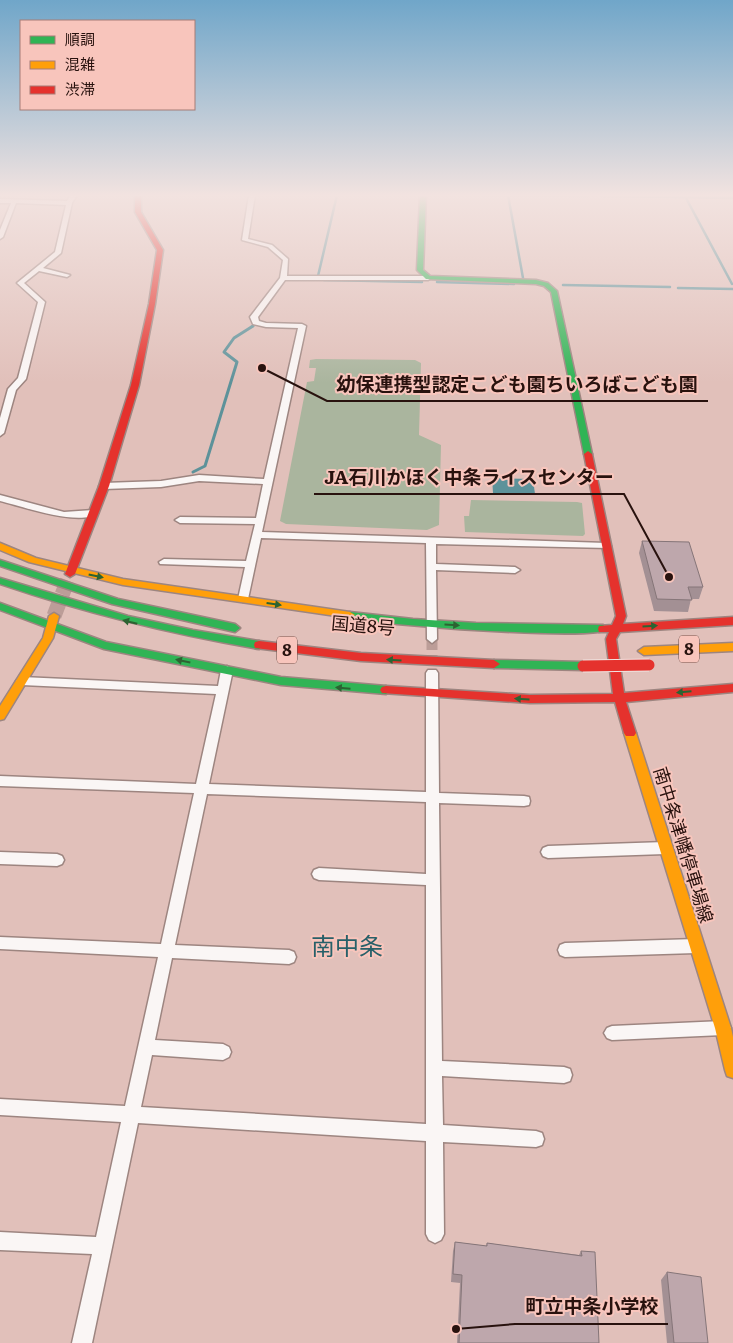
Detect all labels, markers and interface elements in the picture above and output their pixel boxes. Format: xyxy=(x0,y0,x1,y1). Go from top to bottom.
legend xyxy=(20,20,195,110)
text: 順調 xyxy=(65,27,95,50)
text: 混雑 xyxy=(65,52,95,75)
text: 渋滞 xyxy=(65,77,95,100)
callout: 幼保連携型認定こども園ちいろばこども園 xyxy=(327,367,708,401)
text: 幼保連携型認定こども園ちいろばこども園 xyxy=(336,369,698,397)
callout: JA石川かほく中条ライスセンター xyxy=(314,460,624,494)
text: JA石川かほく中条ライスセンター xyxy=(324,462,614,490)
one-way arrow xyxy=(89,573,105,581)
one-way arrow xyxy=(266,600,282,608)
street label: 国道8号 xyxy=(330,608,396,641)
one-way arrow xyxy=(122,618,137,626)
one-way arrow xyxy=(445,621,461,629)
one-way arrow xyxy=(642,622,658,630)
road number: 8 xyxy=(277,636,297,664)
road number: 8 xyxy=(679,636,699,662)
one-way arrow xyxy=(386,655,402,663)
one-way arrow xyxy=(175,657,190,665)
one-way arrow xyxy=(334,683,350,691)
one-way arrow xyxy=(676,688,692,696)
one-way arrow xyxy=(514,694,530,702)
street label: 南中条津幡停車場線 xyxy=(648,763,721,926)
district label: 南中条 xyxy=(311,927,383,962)
callout: 町立中条小学校 xyxy=(515,1290,668,1324)
text: 町立中条小学校 xyxy=(525,1291,659,1319)

